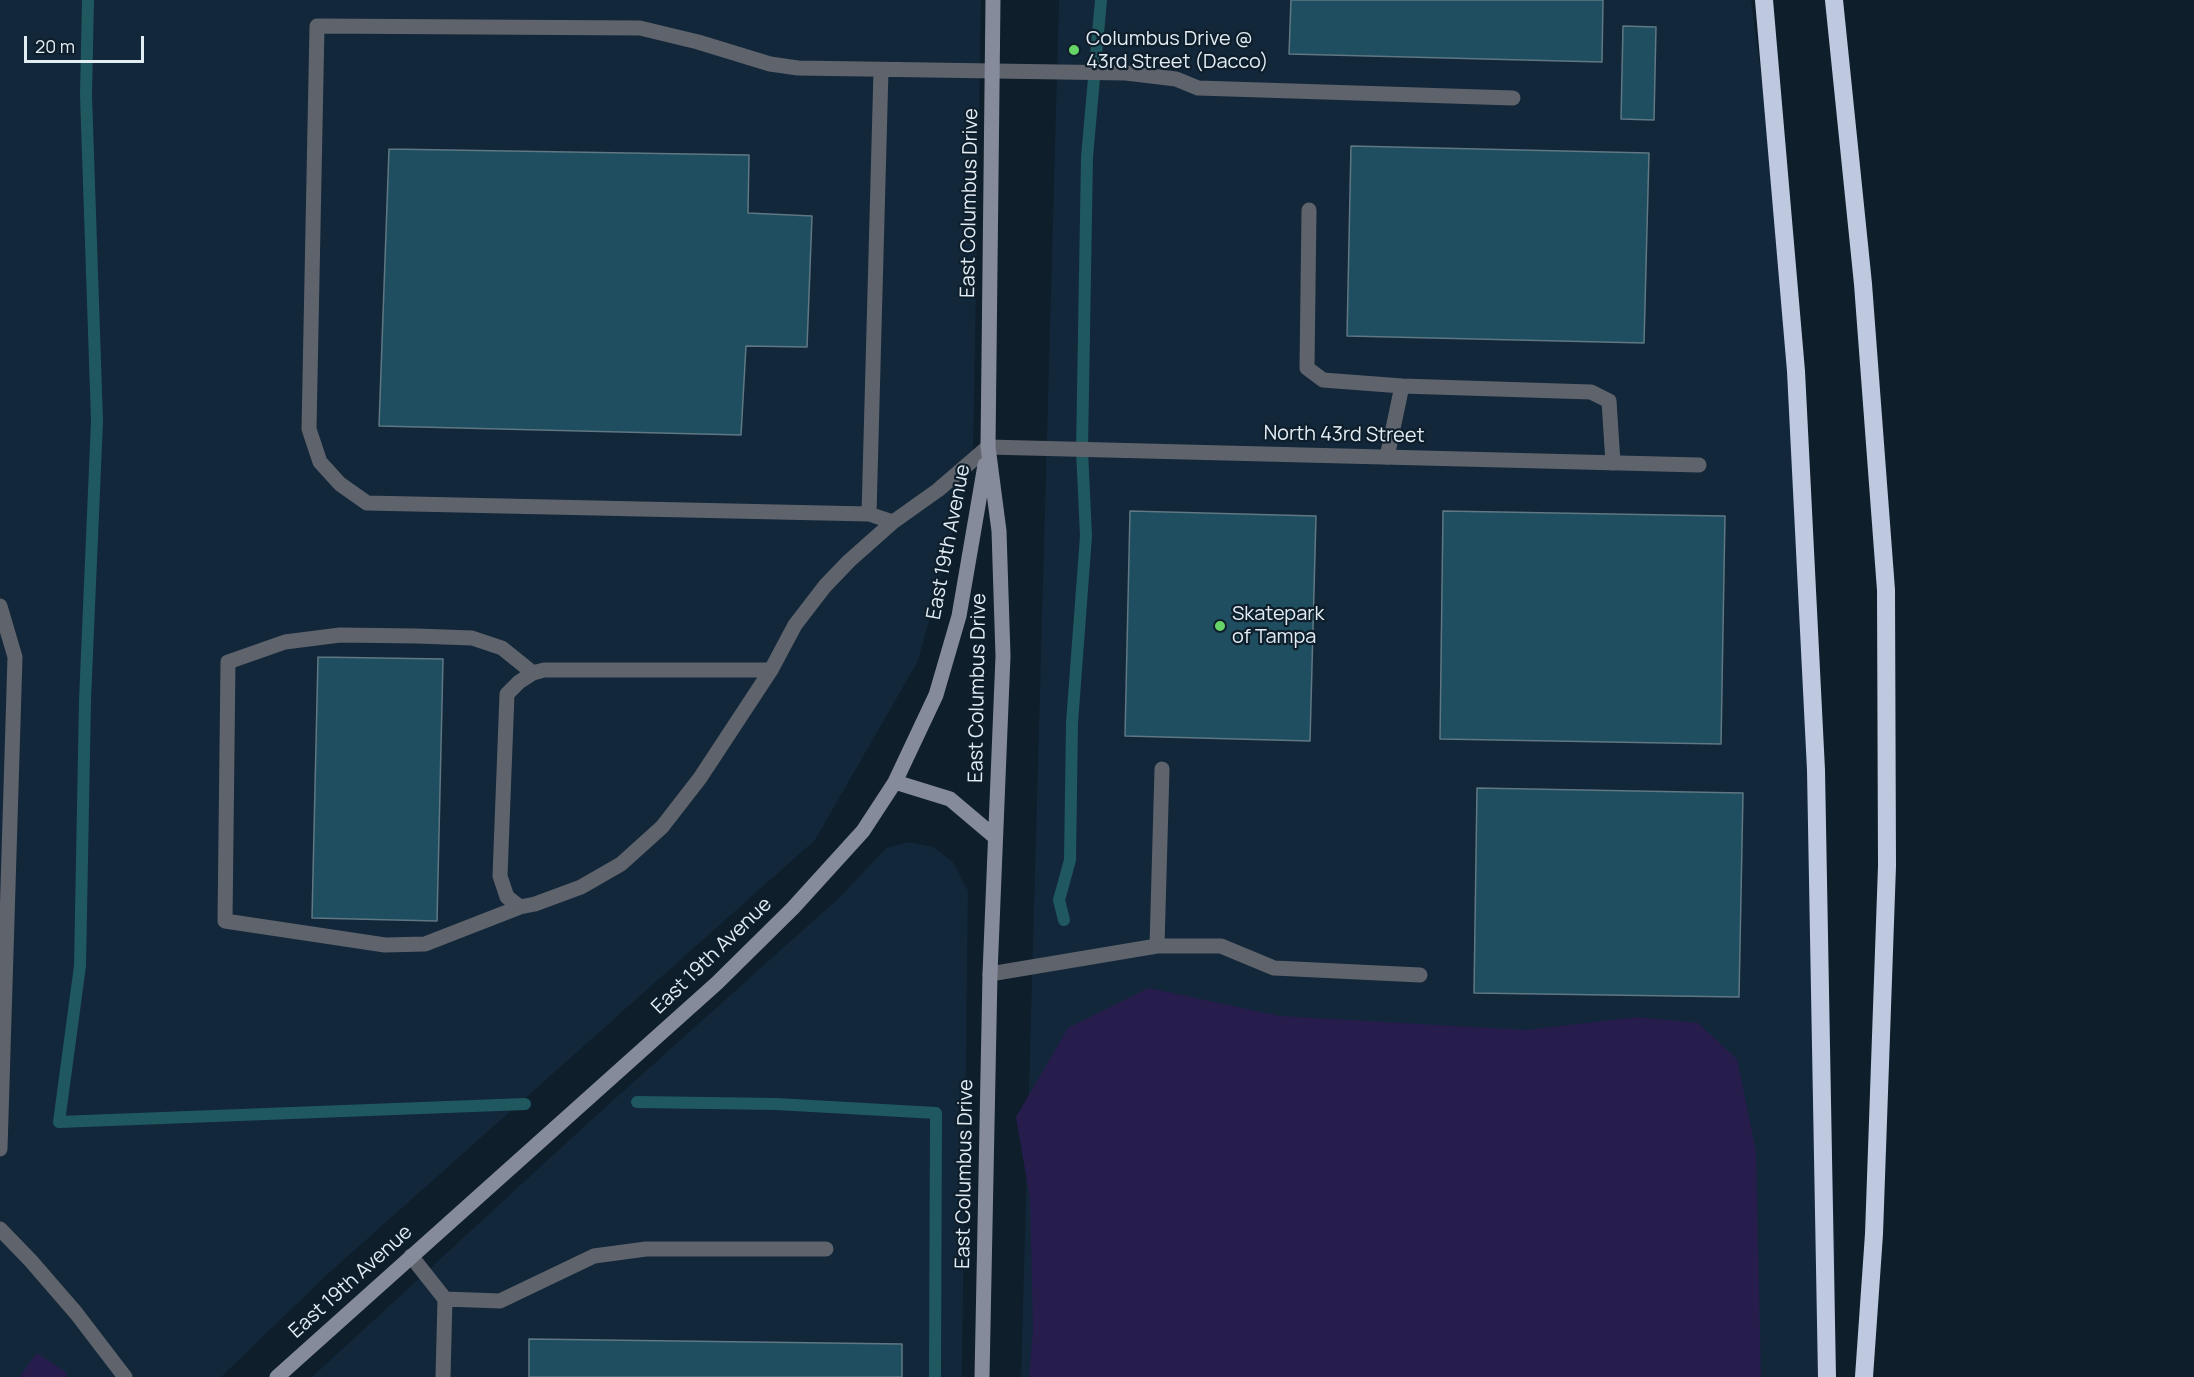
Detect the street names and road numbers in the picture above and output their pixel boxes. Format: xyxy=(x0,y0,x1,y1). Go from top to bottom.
street label: East Columbus Drive xyxy=(956,108,984,298)
street label: North 43rd Street xyxy=(1263,422,1425,448)
street label: East 19th Avenue xyxy=(922,462,976,622)
street label: East Columbus Drive xyxy=(964,593,992,783)
street label: East 19th Avenue xyxy=(647,893,777,1019)
street label: East Columbus Drive xyxy=(951,1079,979,1269)
street label: East 19th Avenue xyxy=(284,1220,418,1344)

